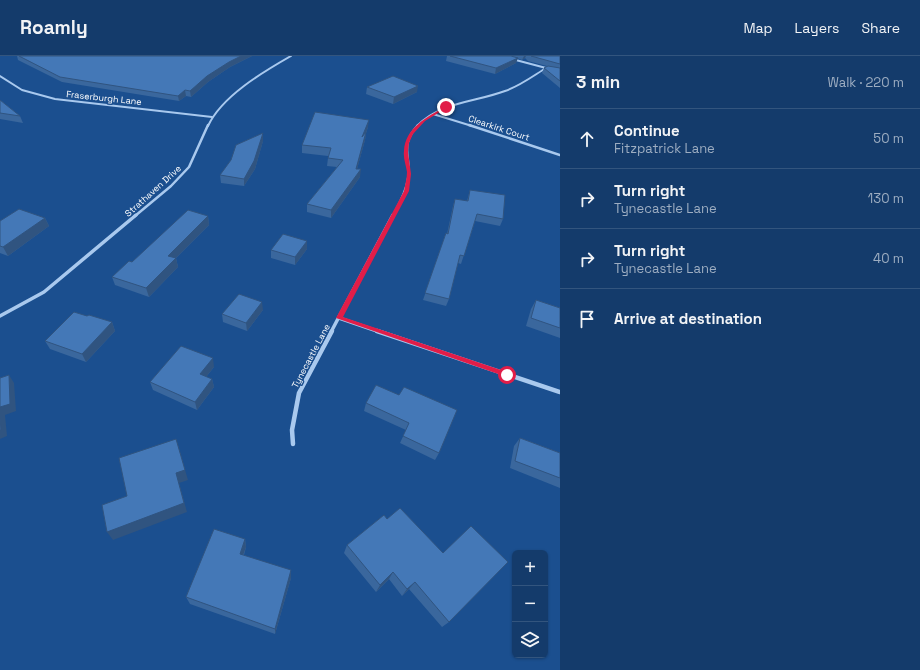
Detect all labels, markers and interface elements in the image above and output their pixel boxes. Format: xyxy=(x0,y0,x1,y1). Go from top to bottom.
text: Roamly xyxy=(20,15,88,40)
text: Map xyxy=(743,19,773,37)
text: Layers xyxy=(795,19,839,37)
text: Share xyxy=(861,19,900,37)
text: 3 min xyxy=(576,71,620,93)
text: Walk · 220 m xyxy=(827,74,904,91)
street label: Fraserburgh Lane xyxy=(66,88,142,108)
route end xyxy=(437,98,455,116)
street label: Clearkirk Court xyxy=(467,112,531,144)
text: Continue xyxy=(614,121,680,140)
icon: ahead xyxy=(576,128,598,150)
text: 50 m xyxy=(873,130,904,147)
text: Fitzpatrick Lane xyxy=(614,140,715,157)
street label: Strathaven Drive xyxy=(122,163,184,219)
text: Turn right xyxy=(614,181,685,200)
icon: right xyxy=(576,188,598,210)
text: 130 m xyxy=(868,190,904,207)
text: Tynecastle Lane xyxy=(614,200,717,217)
text: Turn right xyxy=(614,241,685,260)
icon: right xyxy=(576,248,598,270)
text: 40 m xyxy=(873,250,904,267)
text: Tynecastle Lane xyxy=(614,260,717,277)
icon: arrive xyxy=(576,308,598,330)
text: Arrive at destination xyxy=(614,309,762,328)
street label: Tynecastle Lane xyxy=(289,322,333,390)
route start xyxy=(498,366,516,384)
map controls xyxy=(512,550,548,658)
button: + xyxy=(512,550,548,586)
button: − xyxy=(512,586,548,622)
button: layers xyxy=(512,622,548,658)

